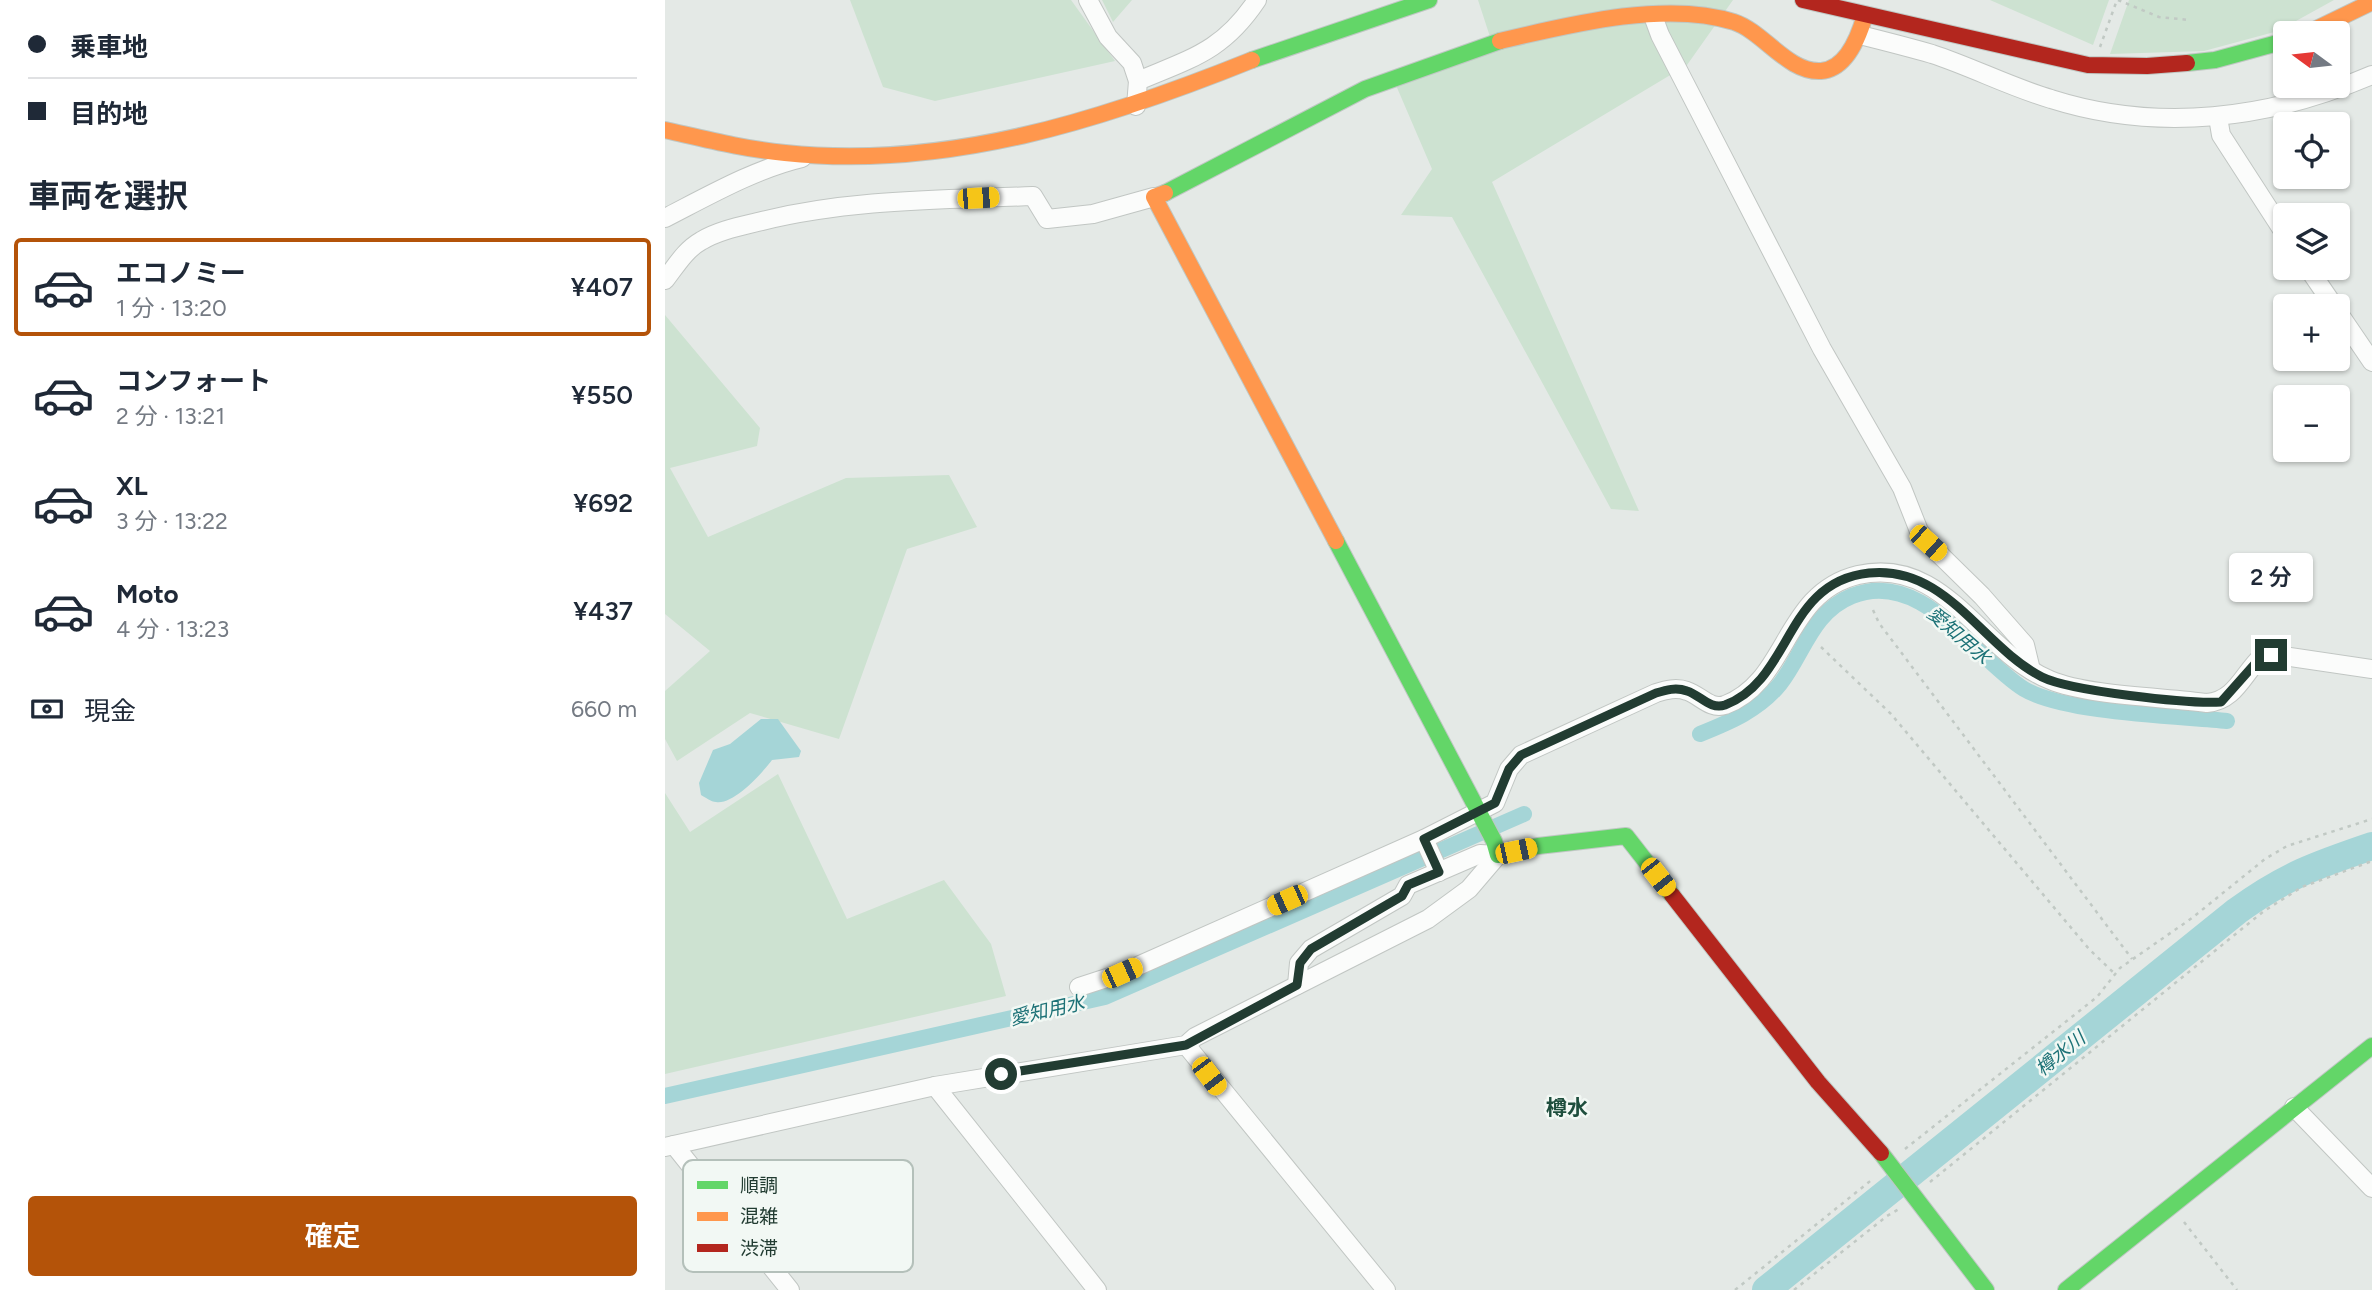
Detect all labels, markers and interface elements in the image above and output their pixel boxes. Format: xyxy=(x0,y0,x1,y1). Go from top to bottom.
north arrow xyxy=(2273,21,2350,98)
map controls xyxy=(2273,21,2350,462)
text: 乗車地 xyxy=(70,31,148,63)
text: 目的地 xyxy=(70,98,148,130)
button: locate xyxy=(2273,112,2350,189)
text: 車両を選択 xyxy=(28,177,188,215)
car xyxy=(957,186,1000,210)
button: layers xyxy=(2273,203,2350,280)
icon: car xyxy=(32,256,95,319)
text: エコノミー xyxy=(116,257,246,289)
text: ¥407 xyxy=(571,271,633,303)
text: 1 分 · 13:20 xyxy=(116,294,227,322)
button: + xyxy=(2273,294,2350,371)
icon: car xyxy=(32,364,95,427)
text: コンフォート xyxy=(116,365,271,397)
text: ¥550 xyxy=(571,379,633,411)
button: − xyxy=(2273,385,2350,462)
text: 2 分 · 13:21 xyxy=(116,402,225,430)
text: XL xyxy=(116,470,148,502)
icon: car xyxy=(32,472,95,535)
text: ¥692 xyxy=(573,487,633,519)
text: 3 分 · 13:22 xyxy=(116,507,228,535)
car xyxy=(1906,521,1951,565)
callout: 2 分 xyxy=(2229,554,2313,602)
text: 2 分 xyxy=(2250,563,2292,591)
text: Moto xyxy=(116,578,179,610)
icon: car xyxy=(32,580,95,643)
text: ¥437 xyxy=(573,595,633,627)
water label: 愛知用水 xyxy=(1922,602,1996,670)
text: 4 分 · 13:23 xyxy=(116,615,229,643)
route end xyxy=(2255,639,2287,671)
icon: cash xyxy=(28,690,66,728)
text: 現金 xyxy=(84,695,136,727)
text: 660 m xyxy=(571,695,637,723)
car xyxy=(1494,836,1539,866)
car xyxy=(1637,854,1680,900)
car xyxy=(1264,882,1311,918)
car xyxy=(1099,955,1146,991)
water label: 愛知用水 xyxy=(1007,990,1089,1030)
water label: 樽水川 xyxy=(2031,1025,2091,1080)
car xyxy=(1188,1053,1231,1099)
route start xyxy=(985,1058,1017,1090)
district label: 樽水 xyxy=(1546,1095,1588,1120)
legend xyxy=(683,1160,913,1272)
text: 順調 xyxy=(740,1174,778,1197)
button: 確定 xyxy=(28,1196,637,1276)
text: 混雑 xyxy=(740,1205,778,1228)
text: 渋滞 xyxy=(740,1237,778,1260)

